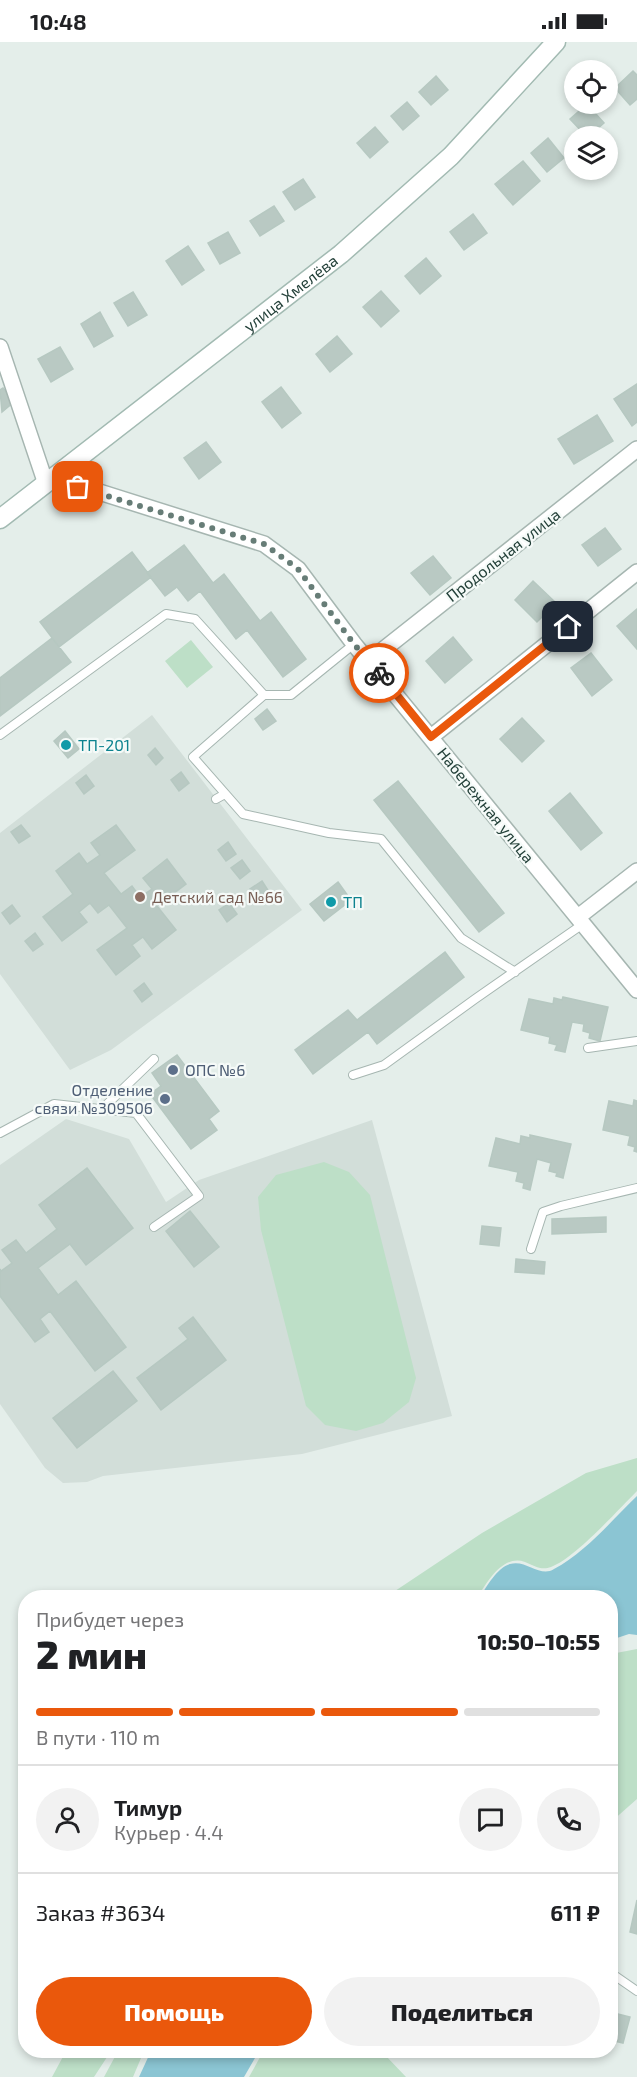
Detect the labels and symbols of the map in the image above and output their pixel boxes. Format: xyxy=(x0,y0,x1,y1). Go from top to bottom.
street label: улица Хмелёва xyxy=(239,250,341,336)
pin xyxy=(52,461,103,512)
street label: Продольная улица xyxy=(442,504,564,606)
pin xyxy=(542,601,593,652)
courier xyxy=(349,643,409,703)
place label: ТП-201 xyxy=(78,735,130,754)
marker: ТП-201 xyxy=(59,738,73,752)
street label: Набережная улица xyxy=(433,743,539,867)
place label: Детский сад №66 xyxy=(152,887,283,906)
marker: Детский сад №66 xyxy=(133,890,147,904)
place label: ТП xyxy=(343,892,363,911)
marker: ТП xyxy=(324,895,338,909)
place label: ОПС №6 xyxy=(185,1060,245,1079)
marker: ОПС №6 xyxy=(166,1063,180,1077)
place label: Отделение связи №309506 xyxy=(35,1080,153,1117)
marker: Отделение связи №309506 xyxy=(158,1092,172,1106)

